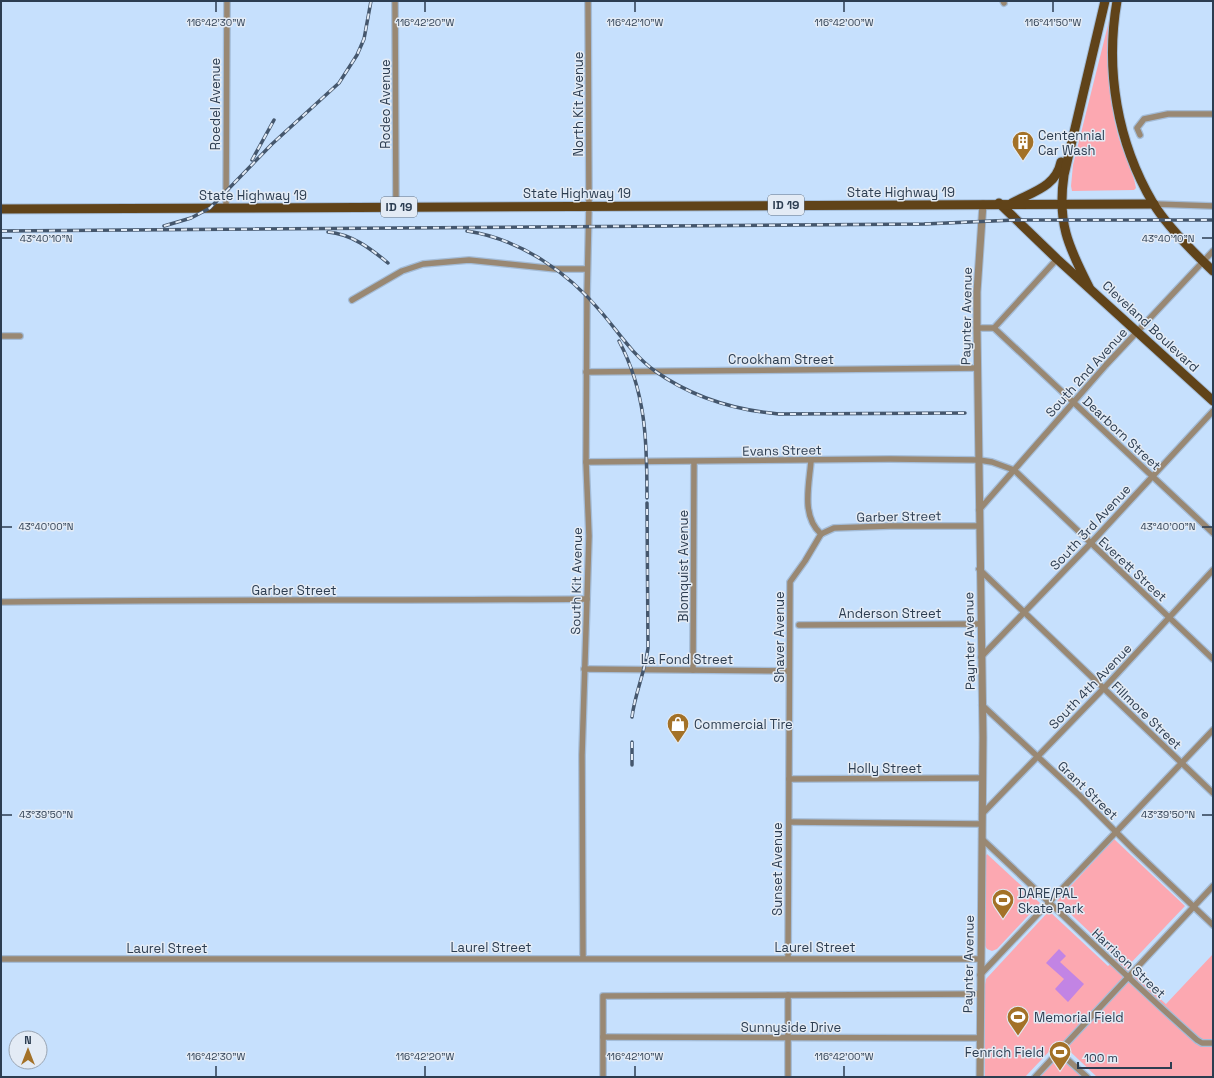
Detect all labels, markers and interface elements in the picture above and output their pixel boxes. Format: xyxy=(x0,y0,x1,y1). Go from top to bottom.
text: 116°42'30"W xyxy=(187,16,246,29)
text: 116°42'20"W xyxy=(396,16,455,29)
text: 116°42'10"W xyxy=(607,16,664,29)
text: 116°42'00"W xyxy=(815,16,874,29)
text: 116°41'50"W xyxy=(1025,16,1081,29)
street label: North Kit Avenue xyxy=(570,51,587,157)
street label: Roedel Avenue xyxy=(207,58,224,150)
street label: Rodeo Avenue xyxy=(377,59,394,149)
place label: Centennial Car Wash xyxy=(1038,127,1105,159)
building icon: Centennial Car Wash xyxy=(1010,129,1036,162)
street label: State Highway 19 xyxy=(847,184,955,201)
street label: State Highway 19 xyxy=(523,185,631,202)
street label: State Highway 19 xyxy=(199,187,307,204)
road number: ID 19 xyxy=(768,195,804,215)
road number: ID 19 xyxy=(381,197,417,217)
text: 43°40'10"N xyxy=(20,232,72,245)
text: 43°40'10"N xyxy=(1142,232,1194,245)
street label: Paynter Avenue xyxy=(957,267,976,365)
street label: Cleveland Boulevard xyxy=(1099,277,1203,376)
street label: South 2nd Avenue xyxy=(1042,324,1131,421)
street label: Crookham Street xyxy=(728,351,834,368)
street label: Dearborn Street xyxy=(1079,393,1164,474)
street label: Evans Street xyxy=(742,441,822,460)
street label: South 3rd Avenue xyxy=(1046,481,1135,574)
street label: Garber Street xyxy=(856,507,942,526)
street label: Blomquist Avenue xyxy=(675,510,692,622)
text: 43°40'00"N xyxy=(19,520,73,533)
text: 43°40'00"N xyxy=(1141,520,1195,533)
street label: South Kit Avenue xyxy=(567,527,586,635)
street label: Everett Street xyxy=(1095,533,1170,605)
street label: Garber Street xyxy=(252,582,337,599)
street label: Shaver Avenue xyxy=(771,591,788,683)
street label: Paynter Avenue xyxy=(960,592,979,690)
street label: Anderson Street xyxy=(839,605,941,622)
street label: South 4th Avenue xyxy=(1045,640,1136,733)
street label: La Fond Street xyxy=(641,651,733,668)
street label: Fillmore Street xyxy=(1108,678,1185,753)
shop icon: Commercial Tire xyxy=(665,711,691,744)
place label: Commercial Tire xyxy=(694,716,793,733)
street label: Grant Street xyxy=(1054,757,1121,823)
street label: Holly Street xyxy=(848,760,922,777)
text: 43°39'50"N xyxy=(19,808,73,821)
text: 43°39'50"N xyxy=(1141,808,1195,821)
street label: Sunset Avenue xyxy=(769,822,786,916)
place label: DARE/PAL Skate Park xyxy=(1018,885,1084,917)
sports icon: DARE/PAL Skate Park xyxy=(990,887,1016,920)
street label: Paynter Avenue xyxy=(959,915,978,1013)
street label: Harrison Street xyxy=(1088,925,1169,1002)
street label: Laurel Street xyxy=(451,939,532,956)
street label: Laurel Street xyxy=(775,939,856,956)
street label: Laurel Street xyxy=(127,940,208,957)
sports icon: Memorial Field xyxy=(1005,1004,1031,1037)
place label: Memorial Field xyxy=(1034,1009,1124,1026)
street label: Sunnyside Drive xyxy=(741,1019,841,1036)
north arrow xyxy=(8,1030,48,1070)
text: N xyxy=(24,1033,32,1047)
sports icon: Fenrich Field xyxy=(1047,1039,1073,1072)
place label: Fenrich Field xyxy=(965,1044,1044,1061)
scale bar xyxy=(1078,1044,1171,1070)
text: 116°42'30"W xyxy=(187,1050,246,1063)
text: 116°42'20"W xyxy=(396,1050,455,1063)
text: 116°42'10"W xyxy=(607,1050,664,1063)
text: 116°42'00"W xyxy=(815,1050,874,1063)
text: 100 m xyxy=(1084,1050,1118,1066)

